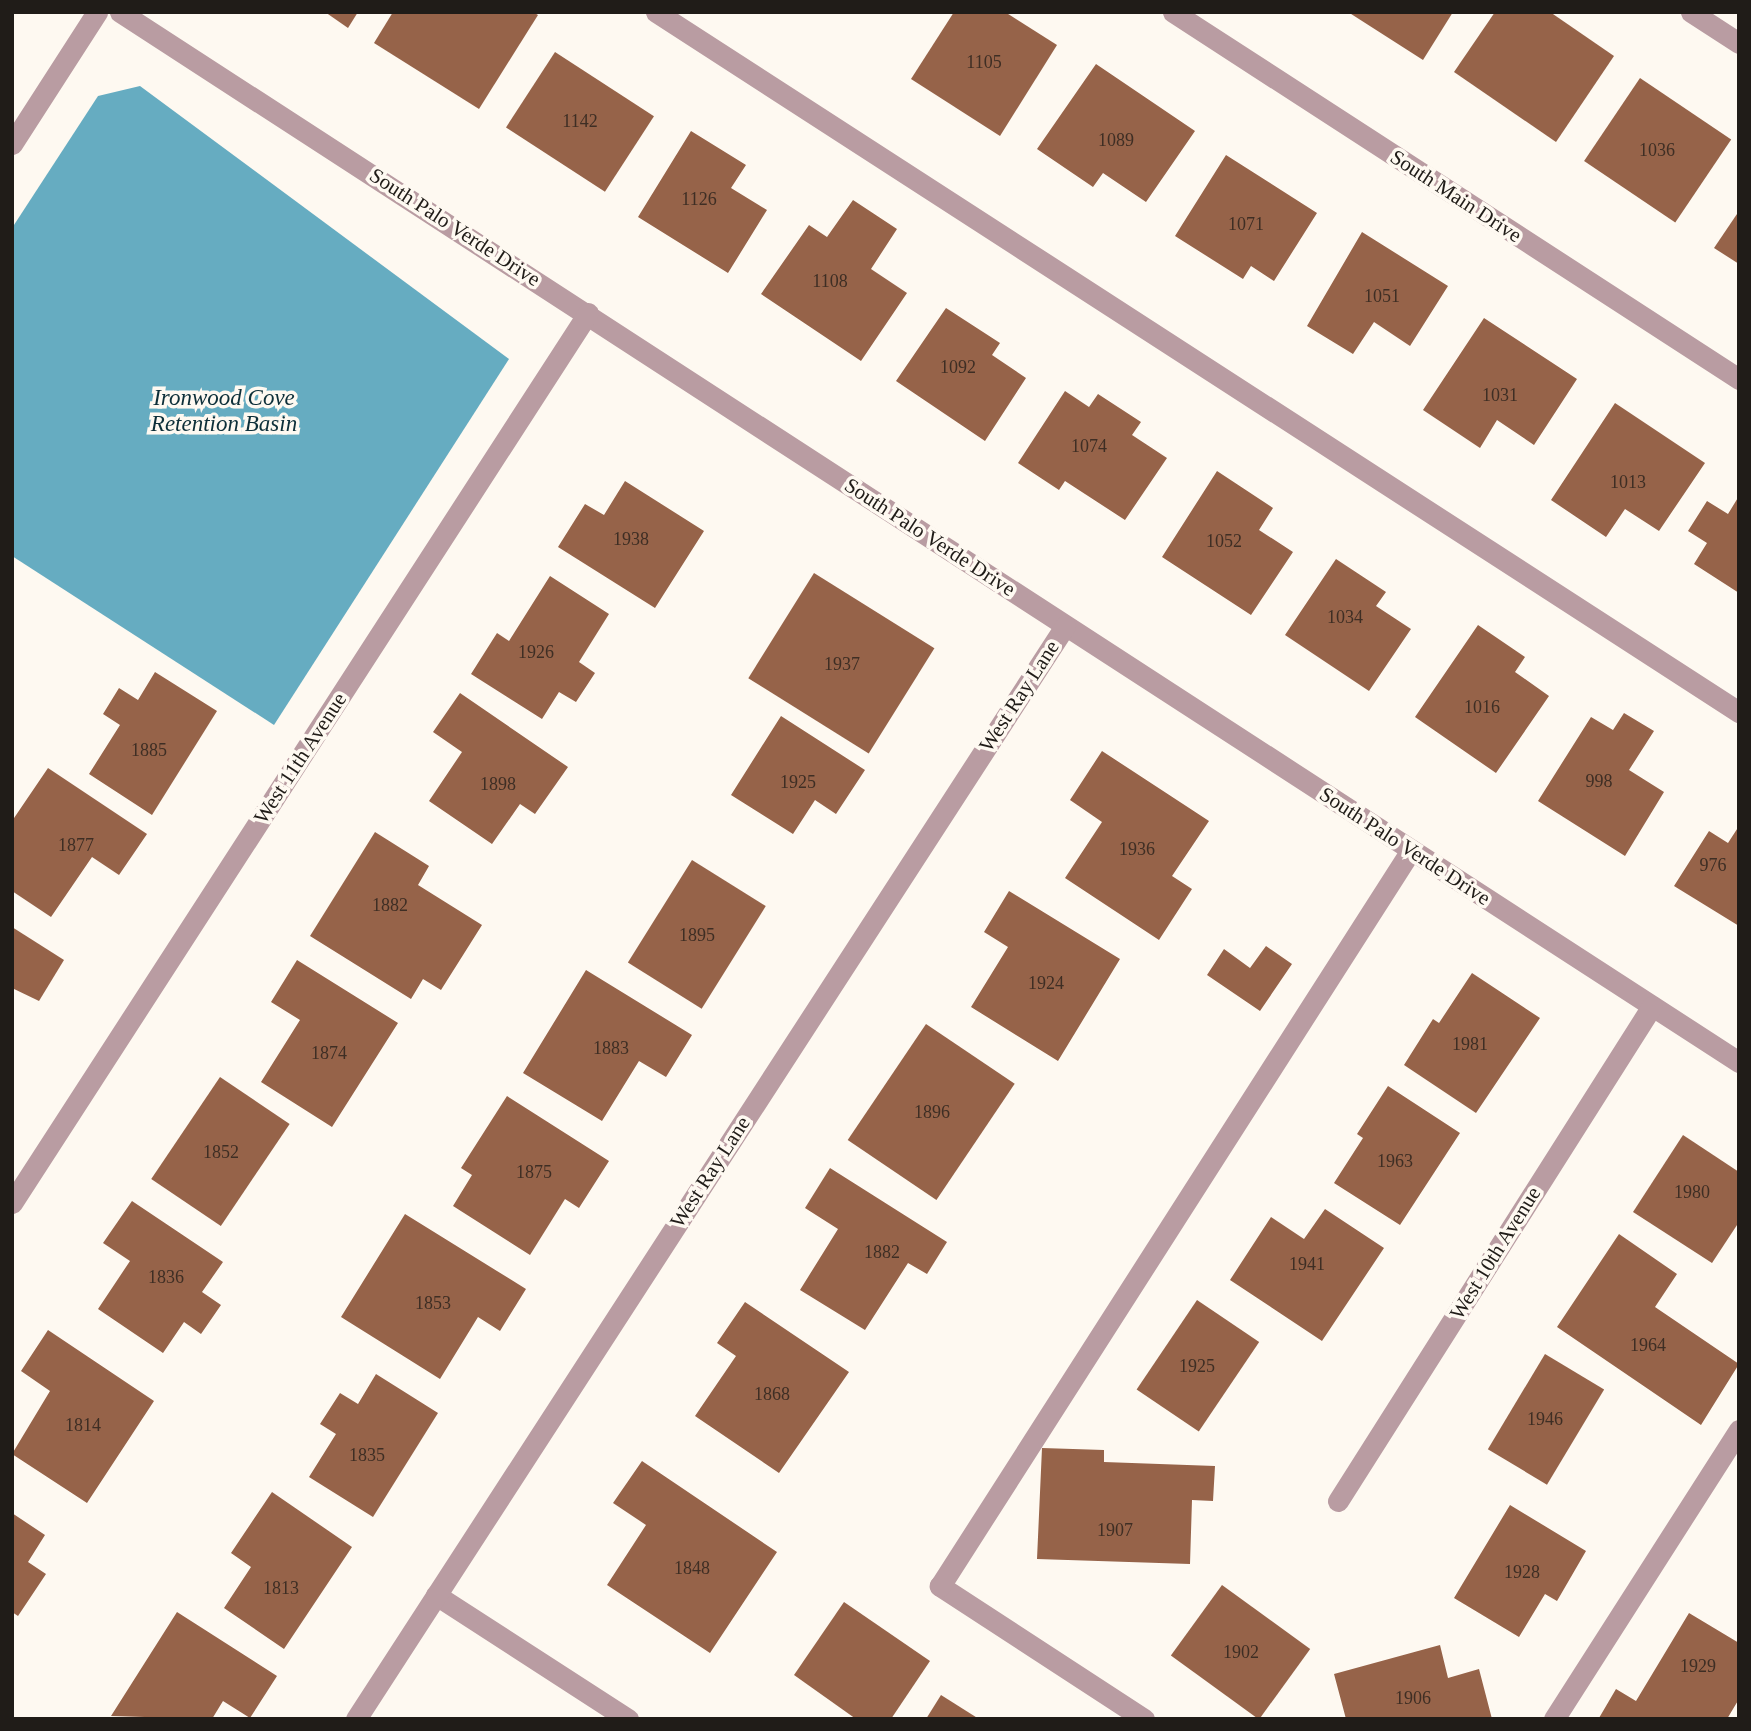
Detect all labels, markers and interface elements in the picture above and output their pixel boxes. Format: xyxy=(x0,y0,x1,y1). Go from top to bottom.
house number: 1105 xyxy=(966,51,1002,73)
house number: 1142 xyxy=(562,110,598,132)
house number: 1089 xyxy=(1098,129,1134,151)
house number: 1036 xyxy=(1639,139,1675,161)
street label: South Main Drive xyxy=(1386,144,1526,248)
street label: South Palo Verde Drive xyxy=(365,162,545,292)
house number: 1126 xyxy=(681,188,717,210)
house number: 1071 xyxy=(1228,213,1264,235)
house number: 1108 xyxy=(812,270,848,292)
house number: 1051 xyxy=(1364,285,1400,307)
house number: 1092 xyxy=(940,356,976,378)
water label: Ironwood Cove Retention Basin xyxy=(151,384,297,438)
house number: 1031 xyxy=(1482,384,1518,406)
house number: 1074 xyxy=(1071,435,1107,457)
house number: 1013 xyxy=(1610,471,1646,493)
street label: South Palo Verde Drive xyxy=(840,472,1020,602)
house number: 1938 xyxy=(613,528,649,550)
house number: 1052 xyxy=(1206,530,1242,552)
house number: 1034 xyxy=(1327,606,1363,628)
street label: West Ray Lane xyxy=(974,636,1064,756)
house number: 1926 xyxy=(518,641,554,663)
house number: 1937 xyxy=(824,653,860,675)
street label: West 11th Avenue xyxy=(248,687,352,829)
house number: 1016 xyxy=(1464,696,1500,718)
house number: 1885 xyxy=(131,739,167,761)
house number: 998 xyxy=(1586,770,1612,792)
house number: 1925 xyxy=(780,771,816,793)
house number: 1898 xyxy=(480,773,516,795)
street label: South Palo Verde Drive xyxy=(1315,781,1495,911)
house number: 1877 xyxy=(58,834,94,856)
house number: 1936 xyxy=(1119,838,1155,860)
house number: 976 xyxy=(1700,854,1726,876)
house number: 1882 xyxy=(372,894,408,916)
house number: 1895 xyxy=(679,924,715,946)
house number: 1924 xyxy=(1028,972,1064,994)
house number: 1981 xyxy=(1452,1033,1488,1055)
house number: 1883 xyxy=(593,1037,629,1059)
house number: 1874 xyxy=(311,1042,347,1064)
house number: 1896 xyxy=(914,1101,950,1123)
street label: West Ray Lane xyxy=(665,1112,755,1232)
house number: 1852 xyxy=(203,1141,239,1163)
house number: 1963 xyxy=(1377,1150,1413,1172)
house number: 1875 xyxy=(516,1161,552,1183)
street label: West 10th Avenue xyxy=(1444,1181,1546,1325)
house number: 1980 xyxy=(1674,1181,1710,1203)
house number: 1882 xyxy=(864,1241,900,1263)
house number: 1941 xyxy=(1289,1253,1325,1275)
house number: 1836 xyxy=(148,1266,184,1288)
house number: 1853 xyxy=(415,1292,451,1314)
house number: 1964 xyxy=(1630,1334,1666,1356)
house number: 1925 xyxy=(1179,1355,1215,1377)
house number: 1868 xyxy=(754,1383,790,1405)
house number: 1946 xyxy=(1527,1408,1563,1430)
house number: 1814 xyxy=(65,1414,101,1436)
house number: 1835 xyxy=(349,1444,385,1466)
house number: 1907 xyxy=(1097,1519,1133,1541)
house number: 1848 xyxy=(674,1557,710,1579)
house number: 1928 xyxy=(1504,1561,1540,1583)
house number: 1813 xyxy=(263,1577,299,1599)
house number: 1902 xyxy=(1223,1641,1259,1663)
house number: 1929 xyxy=(1680,1655,1716,1677)
house number: 1906 xyxy=(1395,1687,1431,1709)

